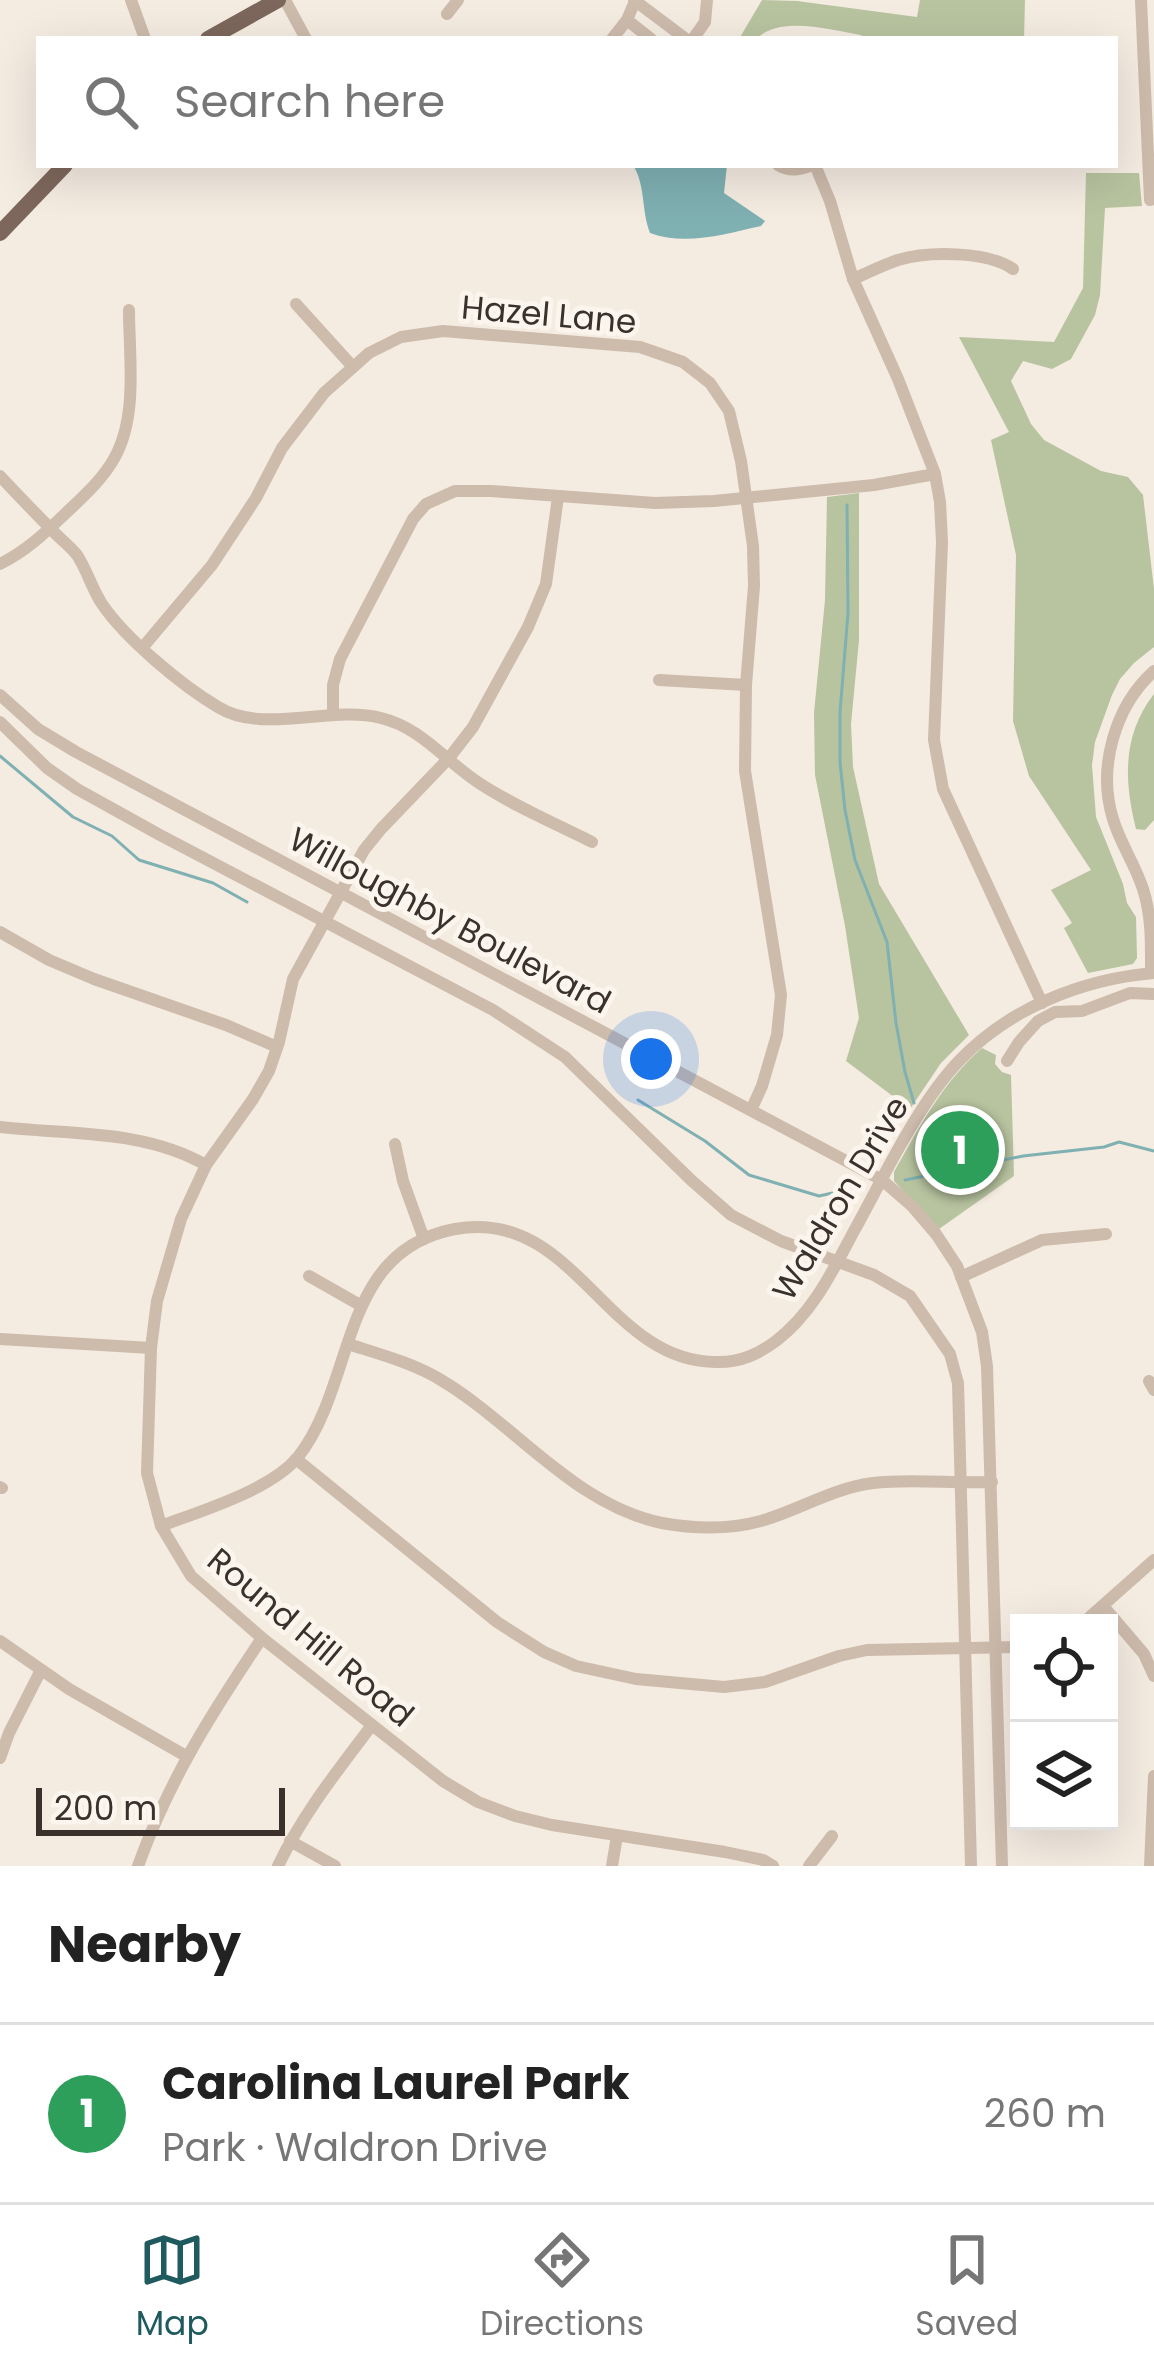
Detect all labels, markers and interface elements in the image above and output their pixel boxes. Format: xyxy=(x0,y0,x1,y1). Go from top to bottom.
search box xyxy=(36,36,1118,168)
icon: search xyxy=(78,69,144,135)
text: Search here xyxy=(174,70,445,133)
street label: Hazel Lane xyxy=(459,283,639,346)
street label: Willoughby Boulevard xyxy=(280,816,619,1025)
your location xyxy=(621,1029,681,1089)
street label: Waldron Drive xyxy=(761,1087,920,1309)
pin: 1 xyxy=(921,1105,999,1195)
street label: Round Hill Road xyxy=(197,1537,424,1738)
map controls xyxy=(1010,1614,1118,1830)
button: locate xyxy=(1010,1614,1118,1722)
button: layers xyxy=(1010,1722,1118,1830)
scale bar xyxy=(36,1782,285,1835)
text: 200 m xyxy=(54,1785,157,1832)
text: Nearby xyxy=(48,1908,241,1980)
text: Carolina Laurel Park xyxy=(162,2052,630,2115)
text: 1 xyxy=(80,2086,94,2141)
text: 260 m xyxy=(984,2086,1106,2141)
text: Park · Waldron Drive xyxy=(162,2120,548,2175)
tab: Map xyxy=(136,2227,209,2349)
tab: Directions xyxy=(480,2227,644,2349)
tab: Saved xyxy=(915,2227,1018,2349)

